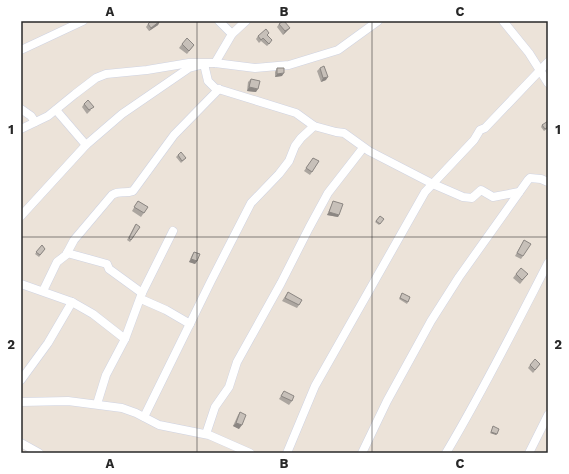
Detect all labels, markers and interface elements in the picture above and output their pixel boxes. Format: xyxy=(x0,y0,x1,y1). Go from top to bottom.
text: A xyxy=(106,4,115,19)
text: B xyxy=(280,4,289,19)
text: C xyxy=(456,4,465,19)
text: 1 xyxy=(8,122,14,137)
text: 1 xyxy=(555,122,561,137)
text: 2 xyxy=(7,337,15,352)
text: 2 xyxy=(554,337,562,352)
text: A xyxy=(106,456,115,471)
text: B xyxy=(280,456,289,471)
text: C xyxy=(456,456,465,471)

